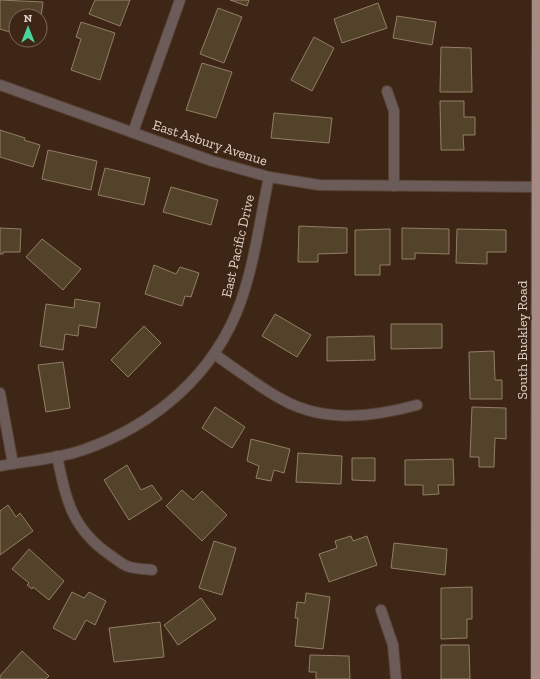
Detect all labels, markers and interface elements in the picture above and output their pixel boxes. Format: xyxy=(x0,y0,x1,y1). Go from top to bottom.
north arrow xyxy=(8,8,48,48)
text: N xyxy=(24,12,33,25)
street label: East Asbury Avenue xyxy=(151,116,270,170)
street label: East Pacific Drive xyxy=(218,192,258,299)
street label: South Buckley Road xyxy=(514,280,531,399)

